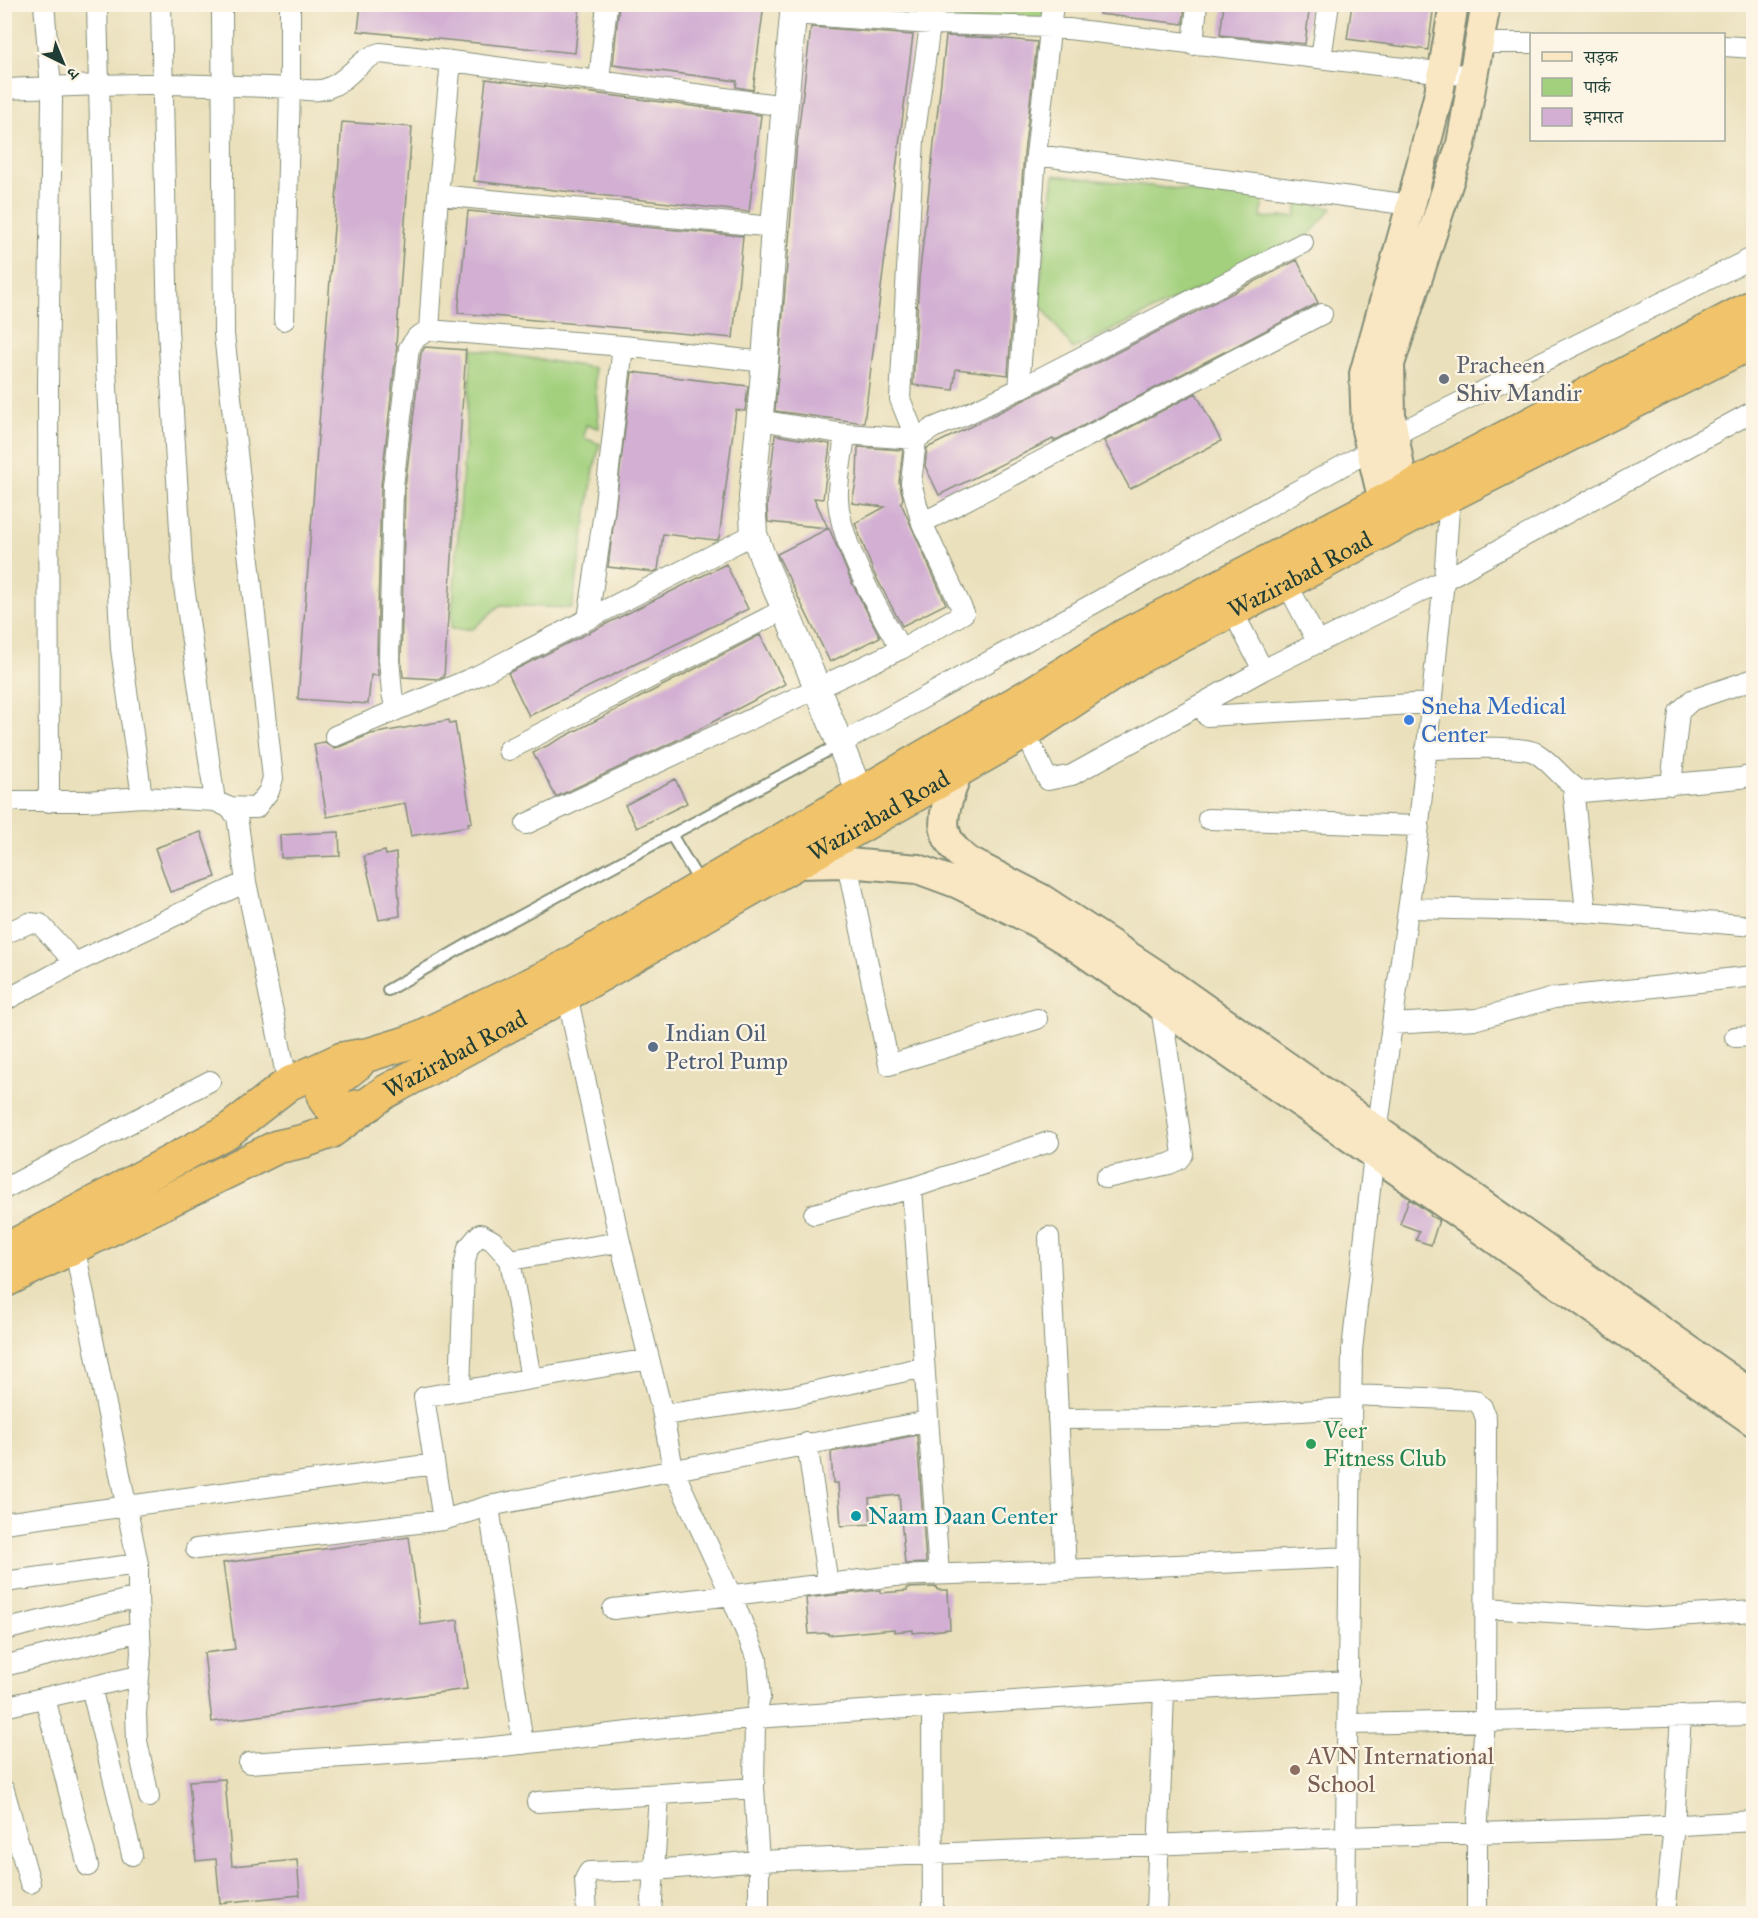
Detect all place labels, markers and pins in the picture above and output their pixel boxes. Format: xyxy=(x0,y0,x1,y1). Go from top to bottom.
place label: Pracheen Shiv Mandir xyxy=(1456,350,1582,408)
marker: Pracheen Shiv Mandir xyxy=(1437,372,1451,386)
place label: Sneha Medical Center xyxy=(1421,691,1567,749)
marker: Sneha Medical Center xyxy=(1402,713,1416,727)
place label: Indian Oil Petrol Pump xyxy=(665,1018,788,1076)
marker: Indian Oil Petrol Pump xyxy=(646,1040,660,1054)
place label: Veer Fitness Club xyxy=(1322,1415,1446,1473)
marker: Veer Fitness Club xyxy=(1304,1437,1318,1451)
place label: Naam Daan Center xyxy=(868,1501,1058,1531)
marker: Naam Daan Center xyxy=(849,1509,863,1523)
place label: AVN International School xyxy=(1306,1741,1495,1799)
marker: AVN International School xyxy=(1288,1763,1302,1777)

